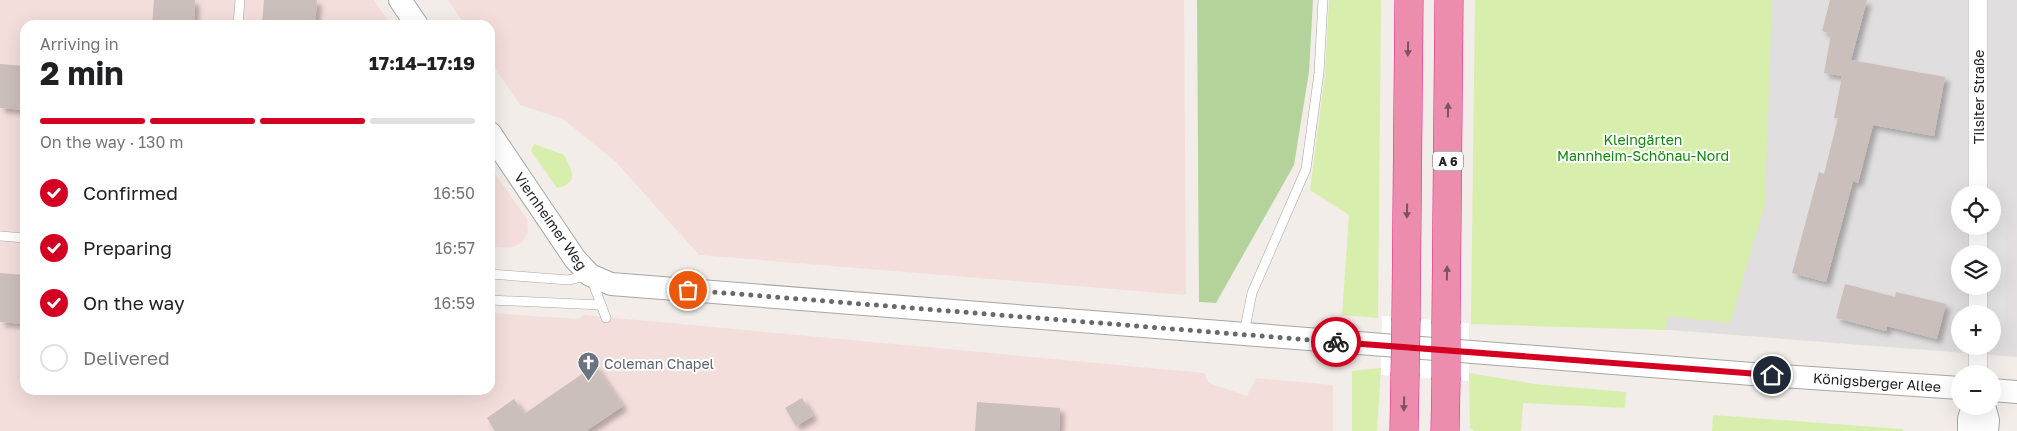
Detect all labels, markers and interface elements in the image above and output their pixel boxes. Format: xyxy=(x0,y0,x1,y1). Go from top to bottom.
text: Arriving in xyxy=(40,34,119,54)
one-way arrow xyxy=(1404,41,1412,57)
street label: Tilsiter Straße xyxy=(1970,50,1987,144)
text: 17:14–17:19 xyxy=(369,51,475,74)
text: 2 min xyxy=(40,54,124,92)
one-way arrow xyxy=(1444,102,1452,118)
park label: Kleingärten Mannheim-Schönau-Nord xyxy=(1557,131,1729,164)
text: On the way · 130 m xyxy=(40,132,184,152)
road number: A 6 xyxy=(1433,152,1463,170)
street label: Viernheimer Weg xyxy=(511,169,591,273)
icon: check xyxy=(40,179,68,207)
text: Confirmed xyxy=(83,181,178,204)
text: 16:50 xyxy=(434,183,475,203)
map controls xyxy=(1951,185,2001,415)
button: locate xyxy=(1951,185,2001,235)
one-way arrow xyxy=(1403,203,1411,219)
icon: check xyxy=(40,234,68,262)
text: Preparing xyxy=(83,236,172,259)
text: 16:57 xyxy=(435,238,475,258)
button: layers xyxy=(1951,245,2001,295)
one-way arrow xyxy=(1443,264,1451,280)
pin xyxy=(667,269,709,311)
icon: bag xyxy=(674,276,702,304)
icon: check xyxy=(40,289,68,317)
text: On the way xyxy=(83,291,185,314)
text: 16:59 xyxy=(434,293,475,313)
button: + xyxy=(1951,305,2001,355)
courier xyxy=(1311,317,1361,367)
icon: bike xyxy=(1322,328,1350,356)
text: Delivered xyxy=(83,346,170,369)
church icon: Coleman Chapel xyxy=(576,351,600,382)
pin xyxy=(1751,354,1793,396)
place label: Coleman Chapel xyxy=(604,355,714,372)
icon: home xyxy=(1758,361,1786,389)
button: − xyxy=(1951,365,2001,415)
street label: Königsberger Allee xyxy=(1813,369,1941,395)
one-way arrow xyxy=(1400,396,1408,412)

